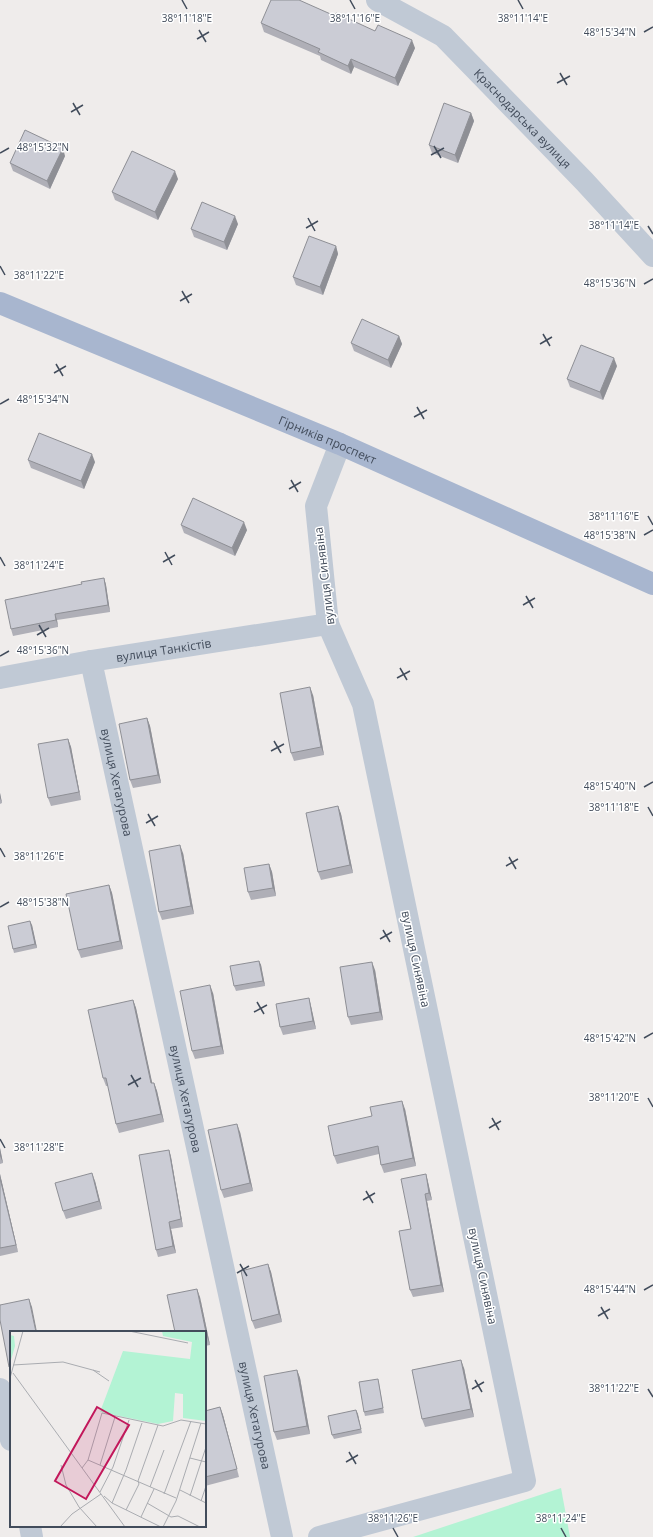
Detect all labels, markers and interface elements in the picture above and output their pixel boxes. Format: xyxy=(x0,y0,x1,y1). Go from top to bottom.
text: 38°11'18"E xyxy=(162,11,212,25)
text: 38°11'16"E xyxy=(330,11,380,25)
text: 38°11'14"E xyxy=(498,11,548,25)
text: 48°15'34"N xyxy=(584,25,636,39)
street label: Краснодарська вулиця xyxy=(471,65,576,172)
text: 48°15'32"N xyxy=(17,140,69,154)
text: 38°11'14"E xyxy=(589,218,639,232)
text: 38°11'22"E xyxy=(14,268,64,282)
text: 48°15'36"N xyxy=(584,276,636,290)
text: 48°15'34"N xyxy=(17,392,69,406)
street label: Гірників проспект xyxy=(276,411,380,468)
text: 38°11'16"E xyxy=(589,509,639,523)
street label: вулиця Синявіна xyxy=(310,526,338,626)
text: 48°15'38"N xyxy=(584,528,636,542)
text: 38°11'24"E xyxy=(14,558,64,572)
street label: вулиця Танкістів xyxy=(115,634,212,665)
text: 48°15'36"N xyxy=(17,643,69,657)
street label: вулиця Хетагурова xyxy=(97,727,137,838)
text: 48°15'40"N xyxy=(584,779,636,793)
text: 38°11'18"E xyxy=(589,800,639,814)
text: 38°11'26"E xyxy=(14,849,64,863)
text: 48°15'38"N xyxy=(17,895,69,909)
street label: вулиця Синявіна xyxy=(397,909,435,1009)
text: 48°15'42"N xyxy=(584,1031,636,1045)
street label: вулиця Хетагурова xyxy=(166,1043,206,1154)
text: 38°11'20"E xyxy=(589,1090,639,1104)
text: 38°11'28"E xyxy=(14,1140,64,1154)
street label: вулиця Синявіна xyxy=(464,1226,502,1326)
text: 48°15'44"N xyxy=(584,1282,636,1296)
inset map xyxy=(10,1331,206,1527)
street label: вулиця Хетагурова xyxy=(235,1360,275,1471)
text: 38°11'22"E xyxy=(589,1381,639,1395)
text: 38°11'26"E xyxy=(368,1511,418,1525)
text: 38°11'24"E xyxy=(536,1511,586,1525)

